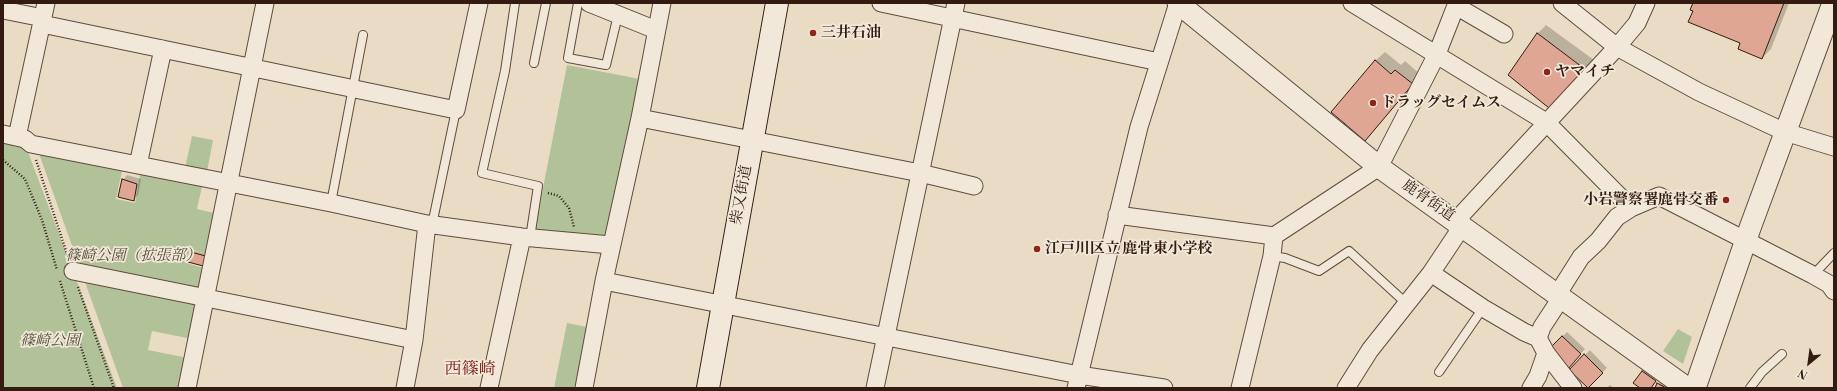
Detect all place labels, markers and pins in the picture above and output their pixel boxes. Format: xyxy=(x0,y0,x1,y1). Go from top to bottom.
place label: 三井石油 xyxy=(821,24,881,42)
marker: 三井石油 xyxy=(808,28,818,38)
place label: ヤマイチ xyxy=(1555,63,1615,81)
marker: ヤマイチ xyxy=(1542,67,1552,77)
place label: ドラッグセイムス xyxy=(1381,94,1501,112)
marker: ドラッグセイムス xyxy=(1368,98,1378,108)
place label: 小岩警察署鹿骨交番 xyxy=(1583,191,1718,209)
marker: 小岩警察署鹿骨交番 xyxy=(1721,195,1731,205)
place label: 江戸川区立 鹿骨東小学校 xyxy=(1045,240,1212,258)
marker: 江戸川区立 鹿骨東小学校 xyxy=(1032,244,1042,254)

